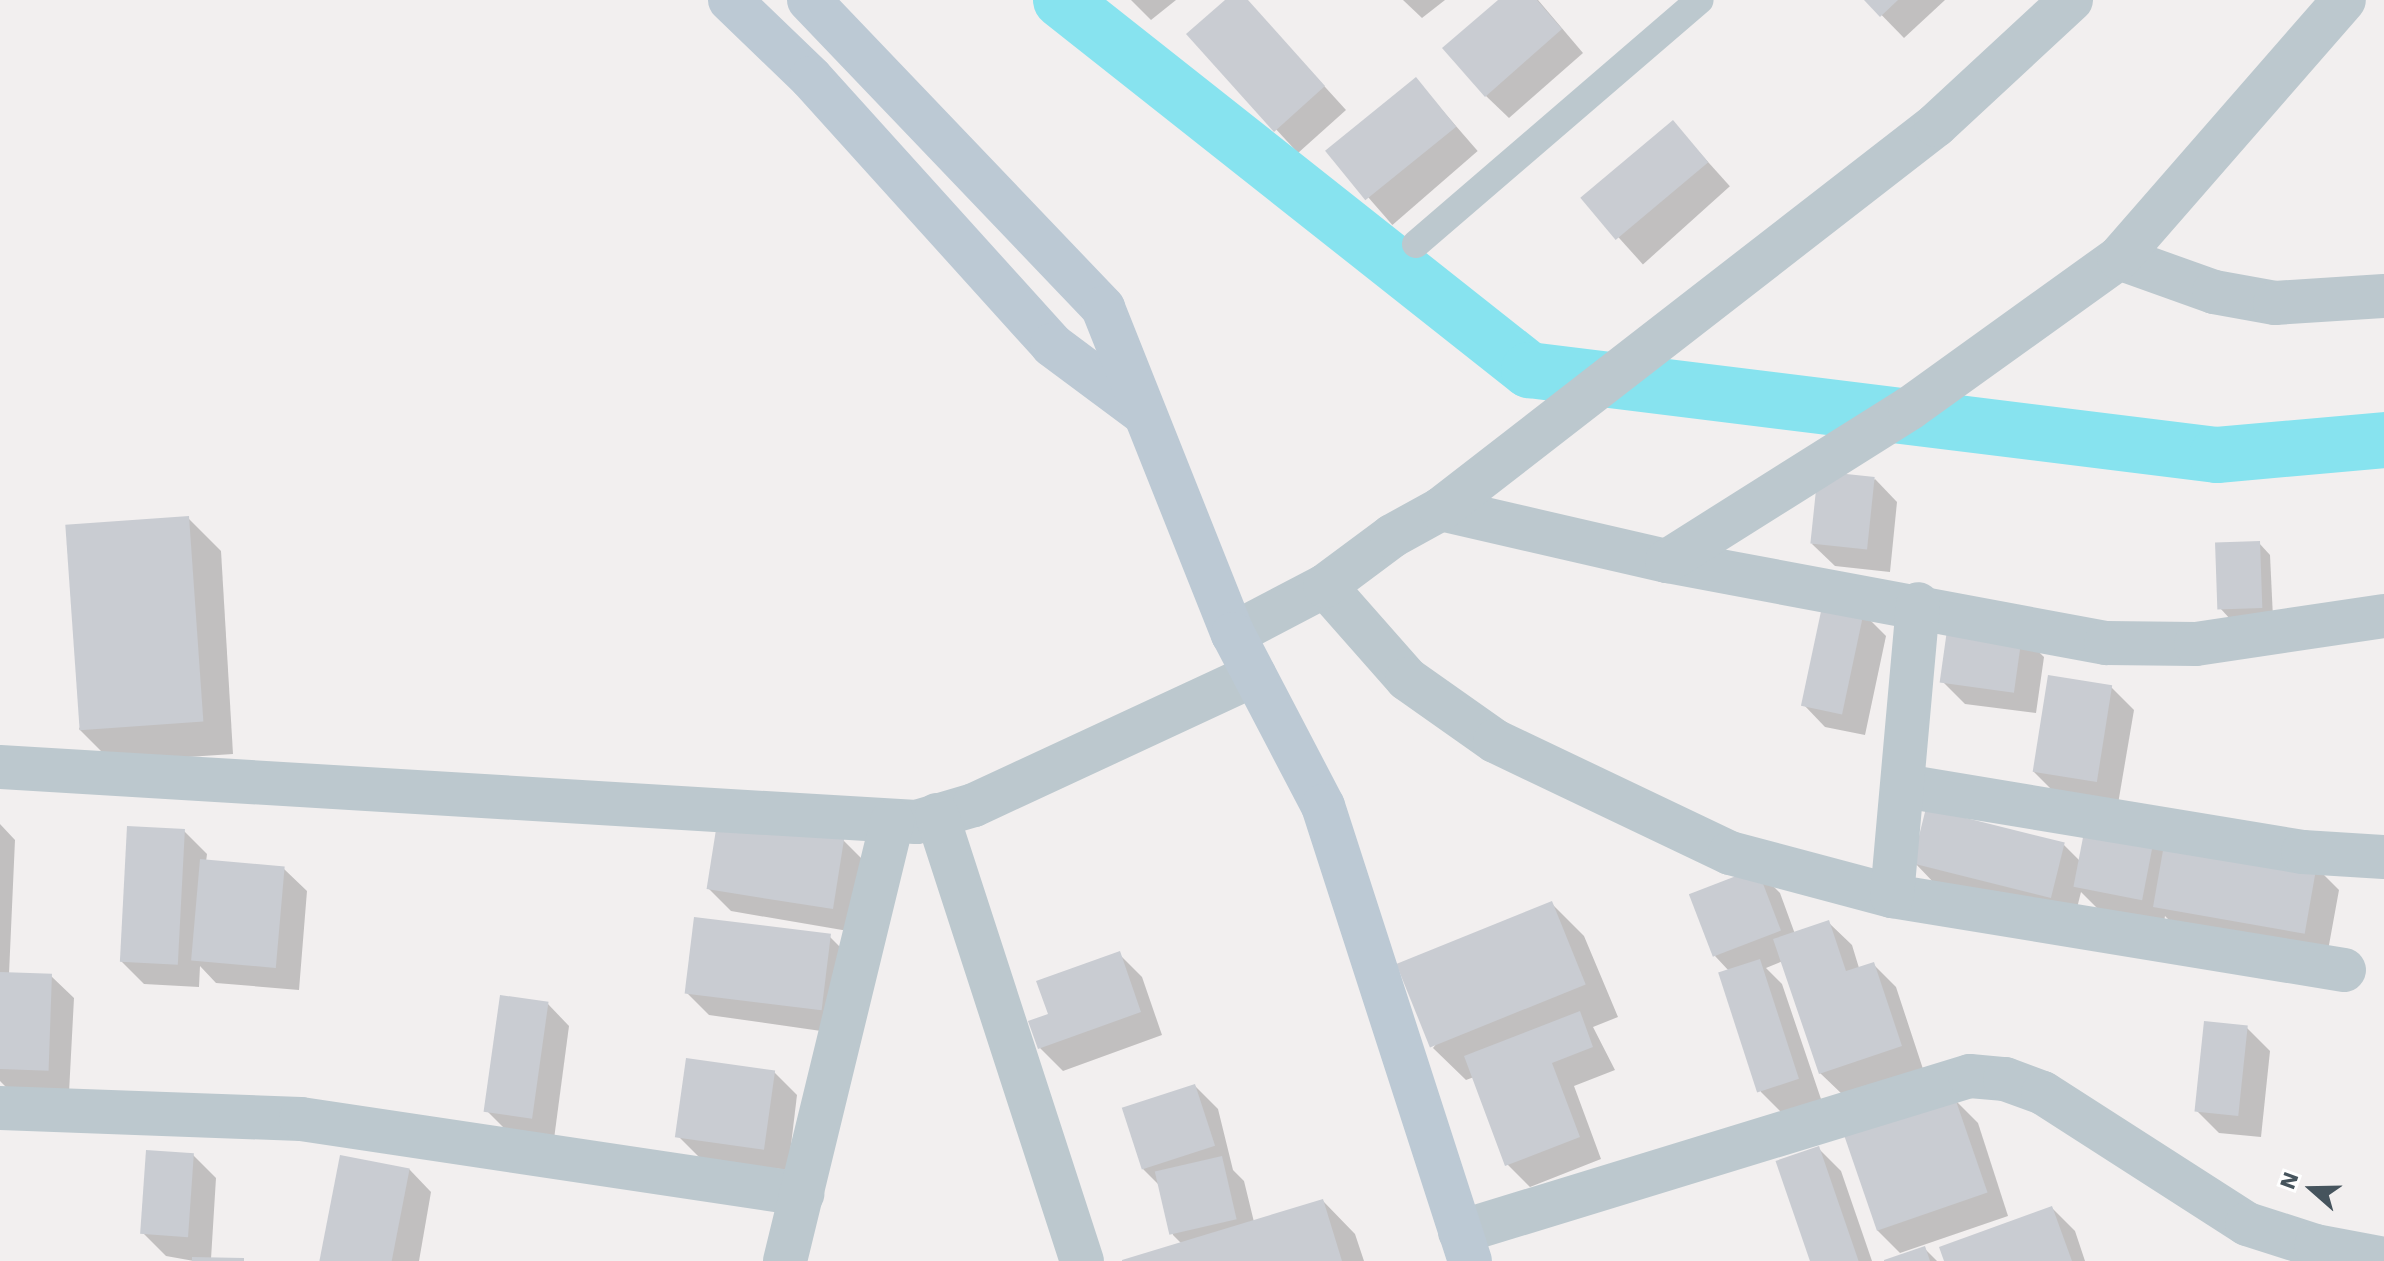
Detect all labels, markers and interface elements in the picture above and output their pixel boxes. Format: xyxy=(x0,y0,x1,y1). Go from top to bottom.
north arrow xyxy=(2272,1149,2352,1229)
text: N xyxy=(2274,1169,2304,1193)

